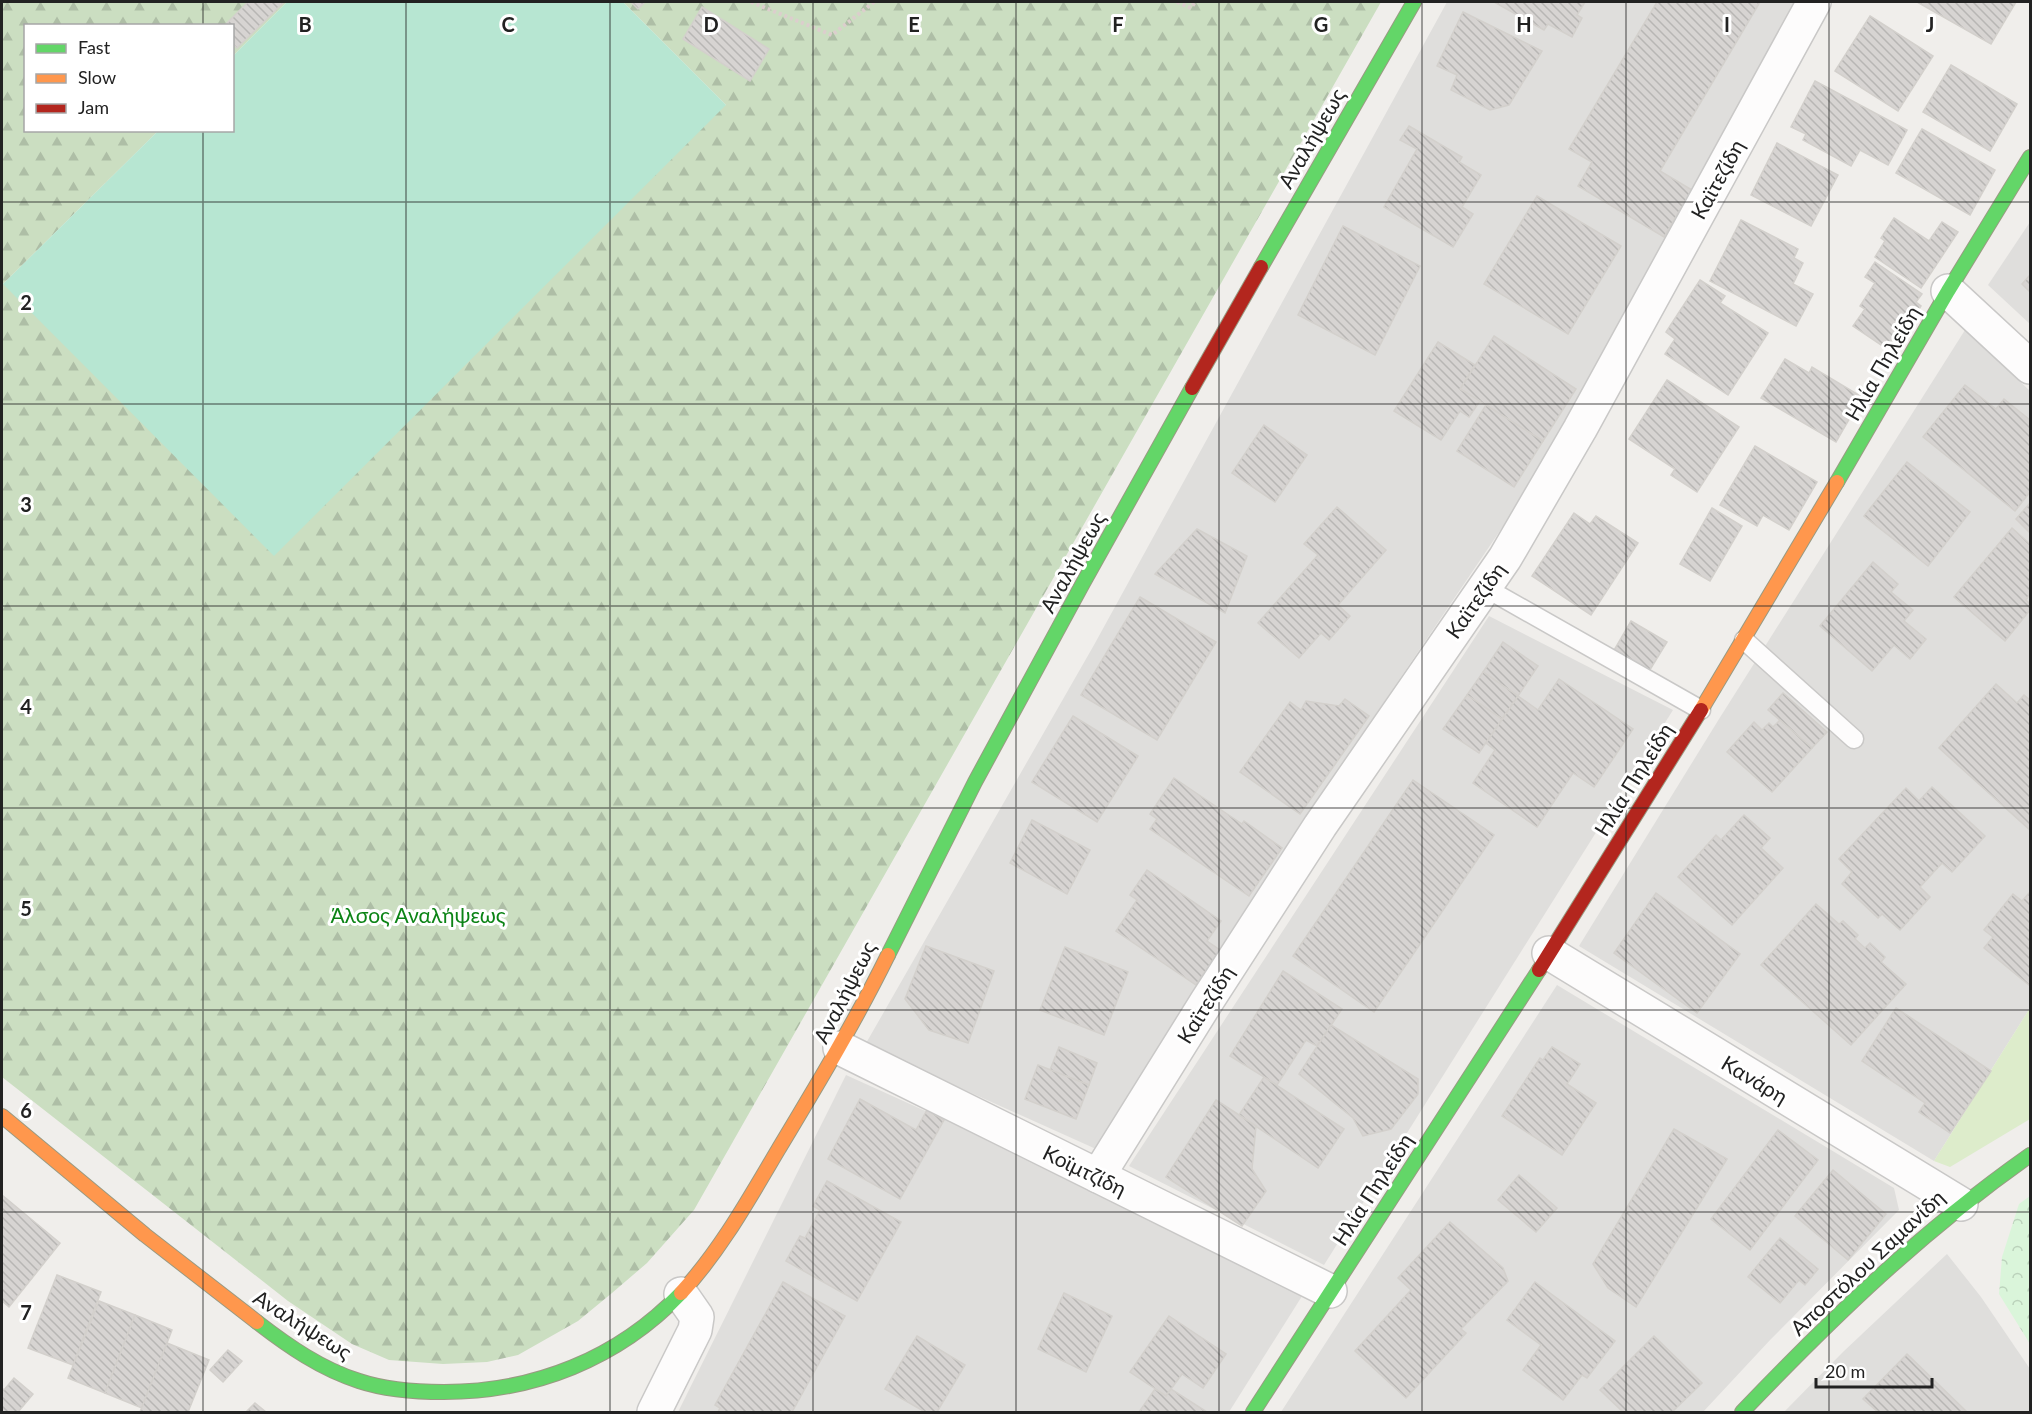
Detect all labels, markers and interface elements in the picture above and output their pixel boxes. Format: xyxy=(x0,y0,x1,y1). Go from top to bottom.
text: B xyxy=(298,12,312,36)
text: C xyxy=(501,12,515,36)
text: D xyxy=(703,12,719,36)
text: E xyxy=(908,12,920,36)
text: F xyxy=(1112,12,1124,36)
text: G xyxy=(1314,12,1328,36)
text: H xyxy=(1516,12,1532,36)
text: I xyxy=(1724,12,1730,36)
text: J xyxy=(1926,12,1934,36)
legend xyxy=(24,24,234,132)
text: Fast xyxy=(78,36,111,58)
text: Slow xyxy=(78,66,116,88)
street label: Αναλήψεως xyxy=(1272,83,1350,192)
text: Jam xyxy=(78,96,109,118)
street label: Καϊτεζίδη xyxy=(1685,135,1749,223)
text: 2 xyxy=(20,290,32,314)
street label: Ηλία Πηλείδη xyxy=(1839,301,1925,425)
text: 3 xyxy=(20,492,32,516)
street label: Αναλήψεως xyxy=(1034,507,1110,617)
street label: Καϊτεζίδη xyxy=(1440,557,1510,643)
text: 4 xyxy=(20,694,32,718)
street label: Ηλία Πηλείδη xyxy=(1588,718,1678,840)
text: 5 xyxy=(20,896,32,920)
park label: Άλσος Αναλήψεως xyxy=(330,902,506,927)
street label: Αναλήψεως xyxy=(808,937,880,1047)
street label: Καϊτεζίδη xyxy=(1171,960,1239,1048)
street label: Κανάρη xyxy=(1717,1050,1793,1108)
text: 6 xyxy=(20,1098,32,1122)
street label: Ηλία Πηλείδη xyxy=(1327,1128,1417,1250)
street label: Κοϊμτζίδη xyxy=(1039,1139,1131,1201)
street label: Αποστόλου Σαμανίδη xyxy=(1785,1184,1949,1340)
street label: Αναλήψεως xyxy=(249,1284,357,1364)
text: 7 xyxy=(20,1300,32,1324)
scale bar xyxy=(1816,1351,1932,1389)
text: 20 m xyxy=(1825,1360,1865,1382)

